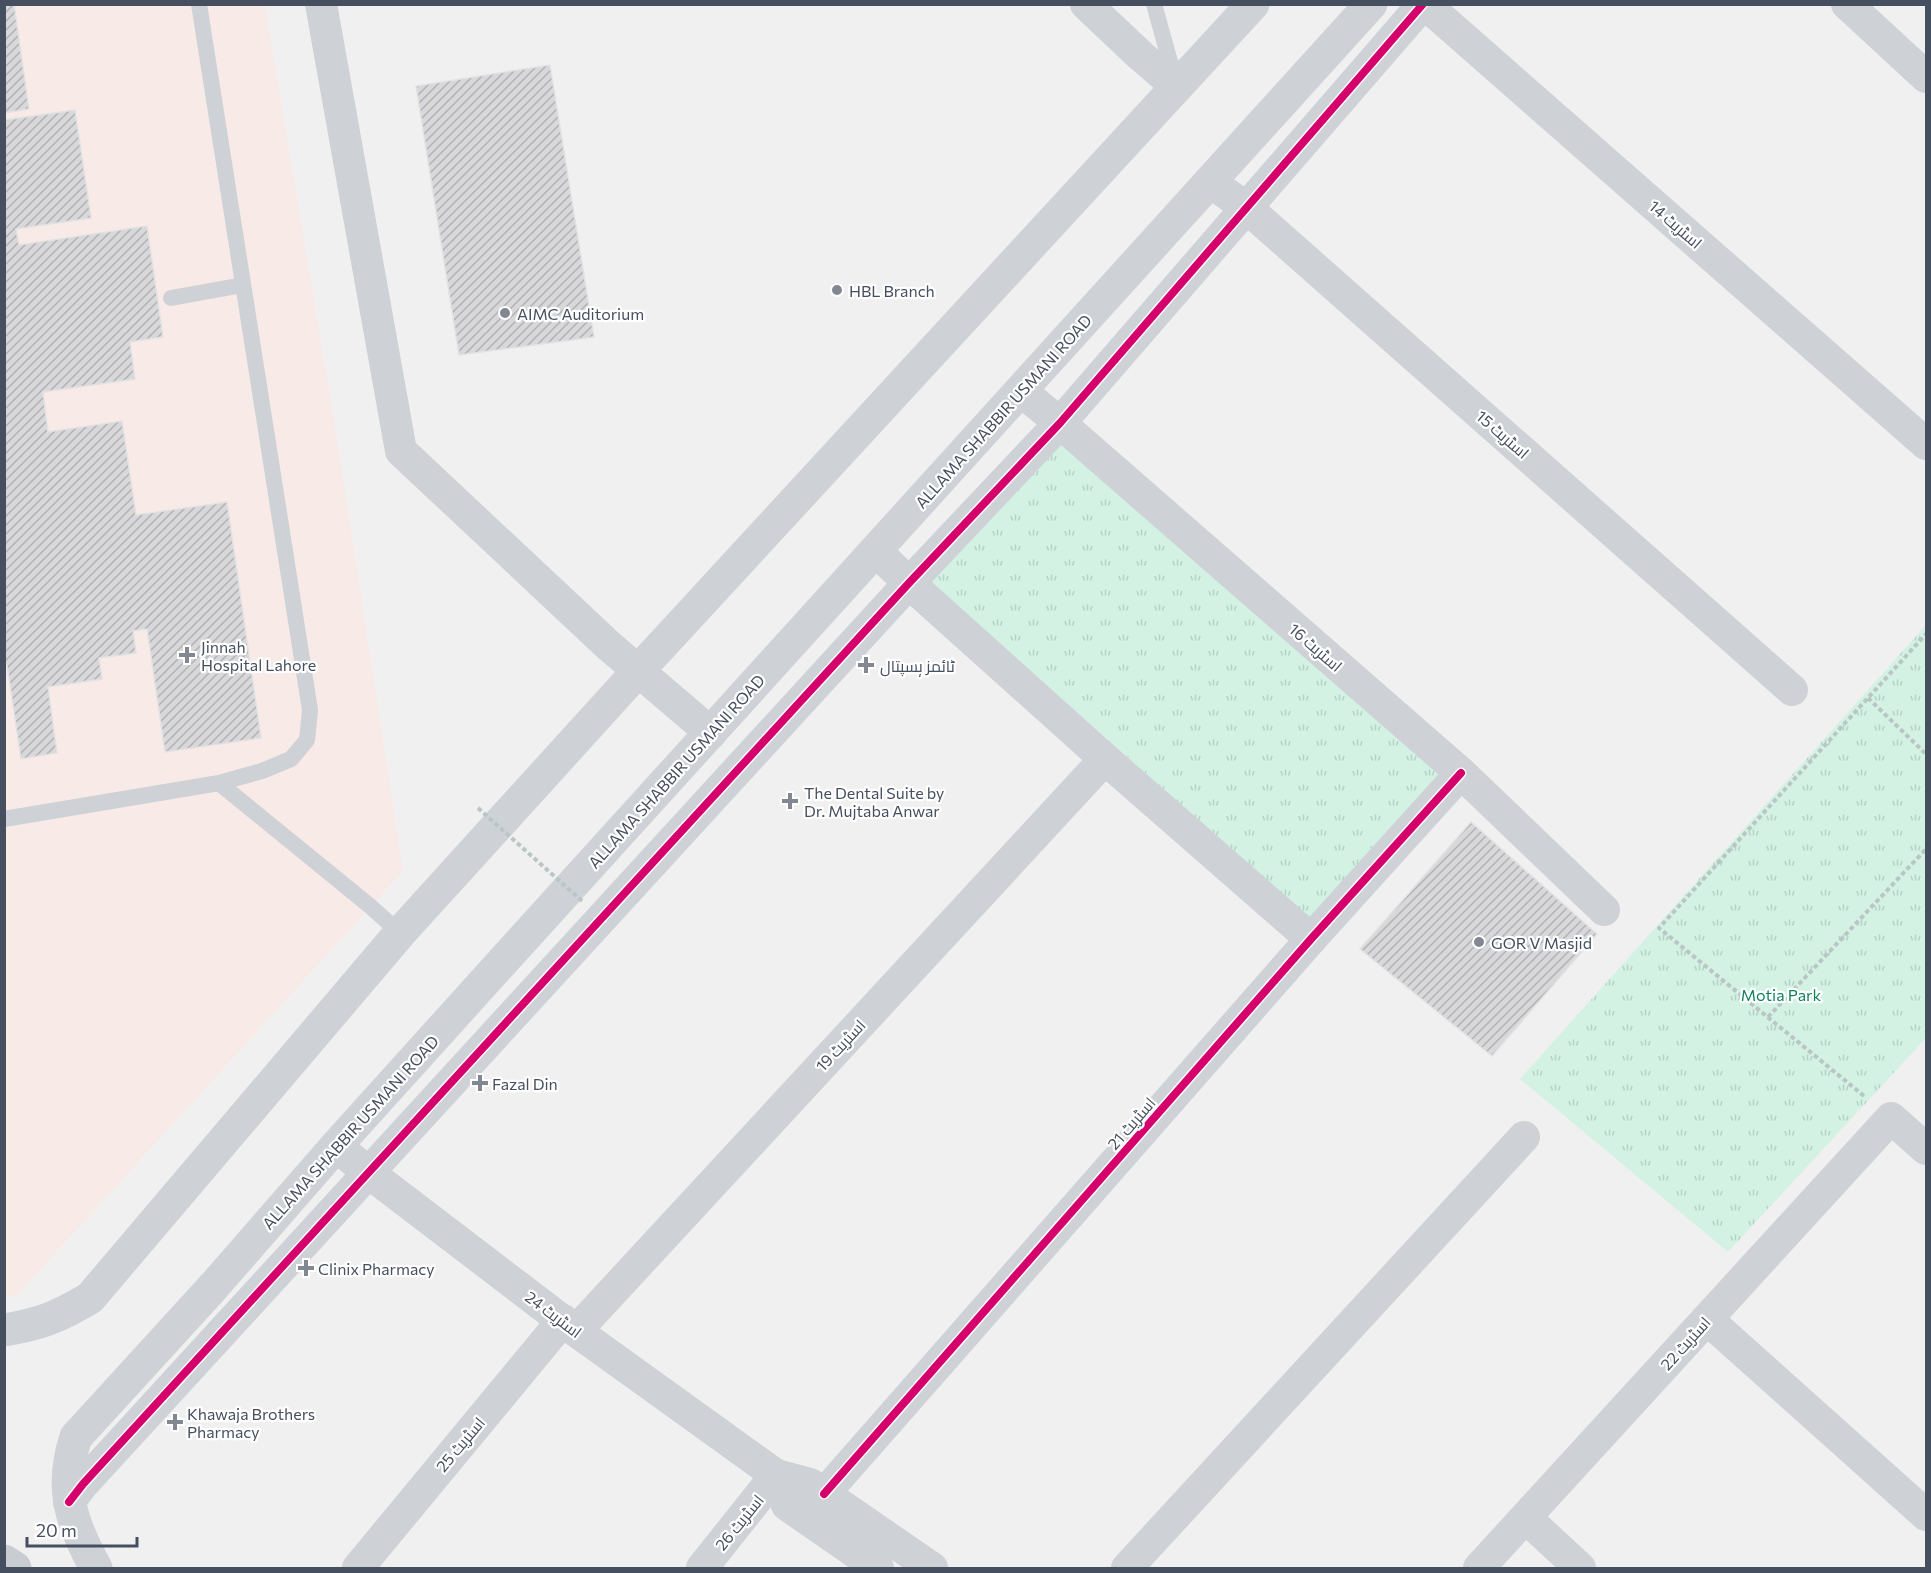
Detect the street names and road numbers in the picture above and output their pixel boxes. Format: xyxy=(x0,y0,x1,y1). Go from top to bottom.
street label: اسٹریٹ 14 xyxy=(1645,196,1706,253)
street label: ALLAMA SHABBIR USMANI ROAD xyxy=(911,310,1095,512)
street label: اسٹریٹ 15 xyxy=(1472,406,1533,463)
street label: اسٹریٹ 16 xyxy=(1285,619,1346,676)
street label: ALLAMA SHABBIR USMANI ROAD xyxy=(584,670,768,872)
street label: اسٹریٹ 19 xyxy=(811,1015,870,1076)
street label: ALLAMA SHABBIR USMANI ROAD xyxy=(258,1031,442,1233)
street label: اسٹریٹ 21 xyxy=(1103,1093,1160,1154)
street label: اسٹریٹ 24 xyxy=(521,1287,586,1342)
street label: اسٹریٹ 22 xyxy=(1656,1312,1715,1374)
street label: اسٹریٹ 25 xyxy=(432,1413,489,1476)
street label: اسٹریٹ 26 xyxy=(711,1490,768,1554)

